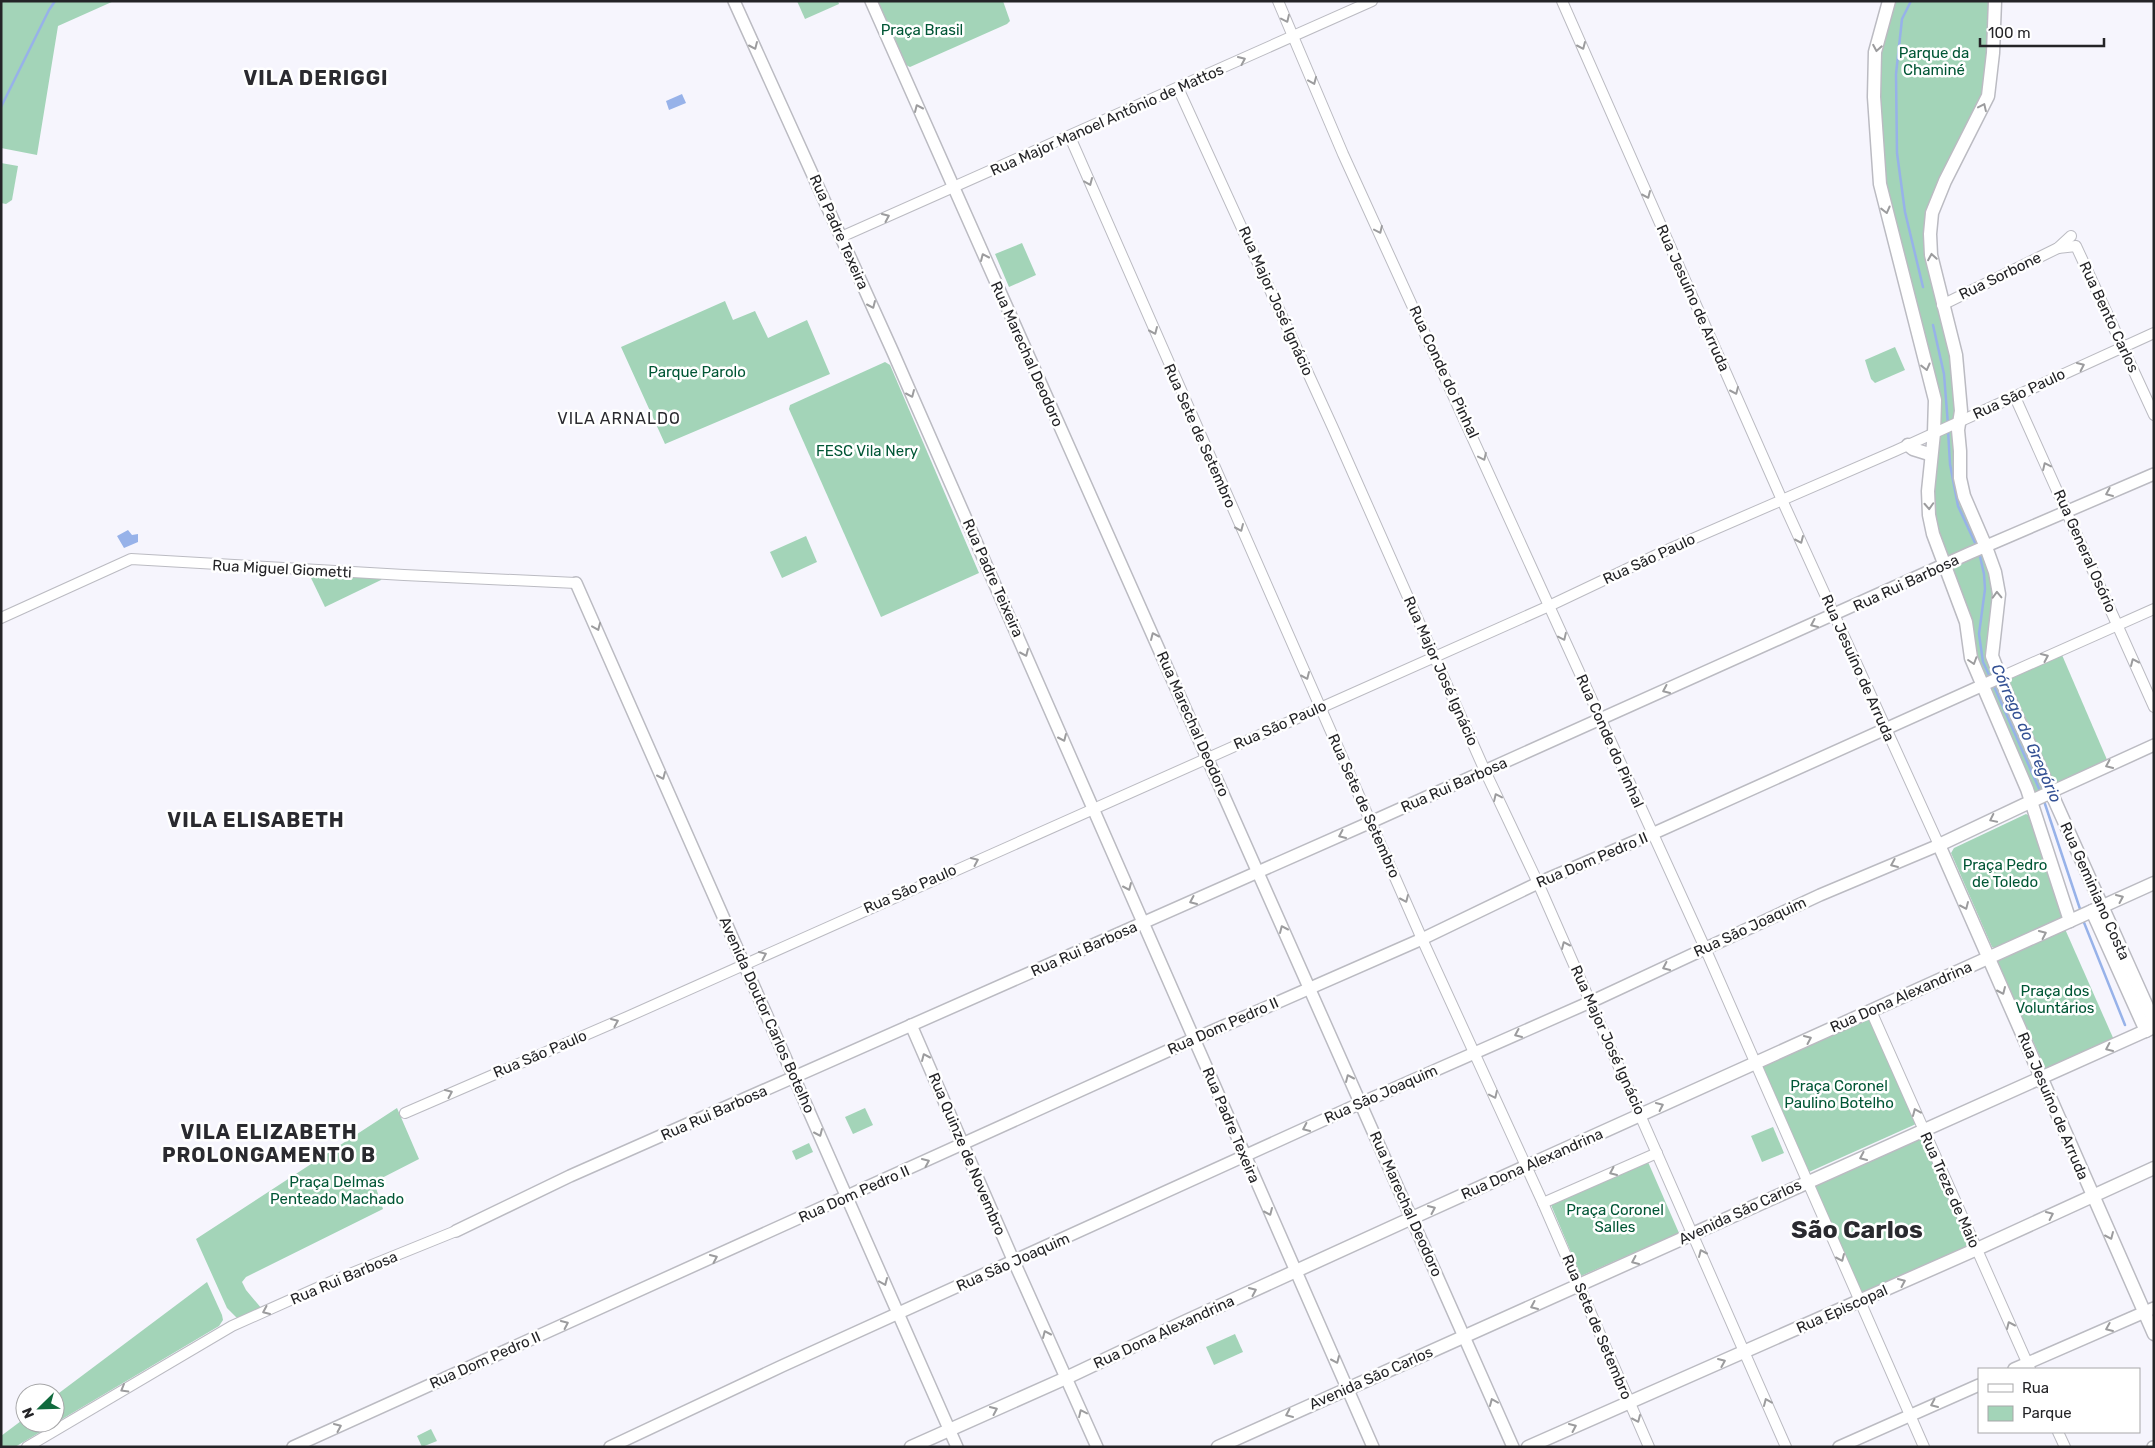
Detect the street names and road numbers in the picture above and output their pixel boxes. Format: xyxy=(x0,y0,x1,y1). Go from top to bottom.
street label: Rua Major Manoel Antônio de Mattos xyxy=(988,60,1227,180)
street label: Rua Padre Texeira xyxy=(806,172,872,292)
street label: Rua Jesuíno de Arruda xyxy=(1653,222,1733,374)
street label: Rua Major José Ignácio xyxy=(1235,224,1317,378)
street label: Rua Sorbone xyxy=(1956,248,2044,304)
street label: Rua Bento Carlos xyxy=(2075,259,2143,376)
street label: Rua Marechal Deodoro xyxy=(987,279,1067,429)
street label: Rua Conde do Pinhal xyxy=(1405,303,1483,441)
street label: Rua Sete de Setembro xyxy=(1160,361,1240,511)
street label: Rua São Paulo xyxy=(1970,365,2068,423)
street label: Rua General Osório xyxy=(2050,487,2120,615)
street label: Rua Padre Teixeira xyxy=(959,516,1027,640)
street label: Rua São Paulo xyxy=(1600,530,1698,588)
street label: Rua Rui Barbosa xyxy=(1850,551,1962,615)
street label: Rua Miguel Giometti xyxy=(212,556,352,582)
street label: Rua Jesuíno de Arruda xyxy=(1818,592,1898,744)
street label: Rua Major José Ignácio xyxy=(1400,594,1482,748)
street label: Rua Marechal Deodoro xyxy=(1153,649,1233,799)
street label: Rua Conde do Pinhal xyxy=(1572,672,1648,810)
street label: Rua São Paulo xyxy=(1231,696,1329,754)
street label: Rua Sete de Setembro xyxy=(1324,731,1404,881)
street label: Rua Rui Barbosa xyxy=(1398,754,1510,816)
street label: Rua Geminiano Costa xyxy=(2056,819,2134,963)
street label: Rua Dom Pedro II xyxy=(1533,828,1651,892)
street label: Rua São Paulo xyxy=(861,860,959,918)
street label: Rua São Joaquim xyxy=(1691,893,1809,961)
street label: Avenida Doutor Carlos Botelho xyxy=(715,914,819,1116)
street label: Rua Rui Barbosa xyxy=(1028,918,1140,980)
street label: Rua Dona Alexandrina xyxy=(1827,958,1975,1036)
street label: Rua Major José Ignácio xyxy=(1567,963,1649,1117)
street label: Rua Dom Pedro II xyxy=(1165,993,1281,1059)
street label: Rua São Paulo xyxy=(491,1026,589,1082)
street label: Rua Jesuíno de Arruda xyxy=(2014,1029,2092,1183)
street label: Rua São Joaquim xyxy=(1322,1061,1440,1127)
street label: Rua Padre Texeira xyxy=(1198,1064,1264,1186)
street label: Rua Quinze de Novembro xyxy=(925,1070,1009,1238)
street label: Rua Rui Barbosa xyxy=(658,1082,770,1144)
street label: Rua Dona Alexandrina xyxy=(1458,1125,1606,1203)
street label: Rua Marechal Deodoro xyxy=(1366,1129,1446,1279)
street label: Rua Treze de Maio xyxy=(1916,1129,1984,1251)
street label: Rua Dom Pedro II xyxy=(796,1161,912,1227)
street label: Avenida São Carlos xyxy=(1676,1176,1805,1248)
street label: Rua São Joaquim xyxy=(954,1229,1072,1295)
street label: Rua Rui Barbosa xyxy=(288,1247,400,1309)
street label: Rua Sete de Setembro xyxy=(1558,1252,1636,1402)
street label: Rua Episcopal xyxy=(1794,1281,1890,1337)
street label: Rua Dona Alexandrina xyxy=(1091,1291,1237,1373)
street label: Rua Dom Pedro II xyxy=(427,1327,543,1393)
street label: Avenida São Carlos xyxy=(1306,1343,1436,1413)

